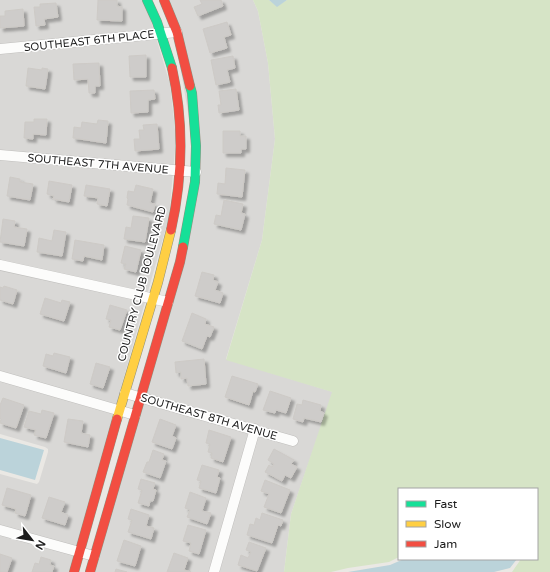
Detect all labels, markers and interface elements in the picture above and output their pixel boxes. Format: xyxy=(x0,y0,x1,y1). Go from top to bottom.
street label: SOUTHEAST 6TH PLACE xyxy=(23,28,155,54)
street label: SOUTHEAST 7TH AVENUE xyxy=(27,151,169,177)
street label: COUNTRY CLUB BOULEVARD xyxy=(115,205,169,363)
street label: SOUTHEAST 8TH AVENUE xyxy=(139,391,279,443)
legend xyxy=(398,488,538,560)
text: Fast xyxy=(434,497,458,511)
text: Slow xyxy=(434,517,461,531)
north arrow xyxy=(12,520,52,560)
text: Jam xyxy=(434,537,457,551)
text: N xyxy=(32,538,48,552)

